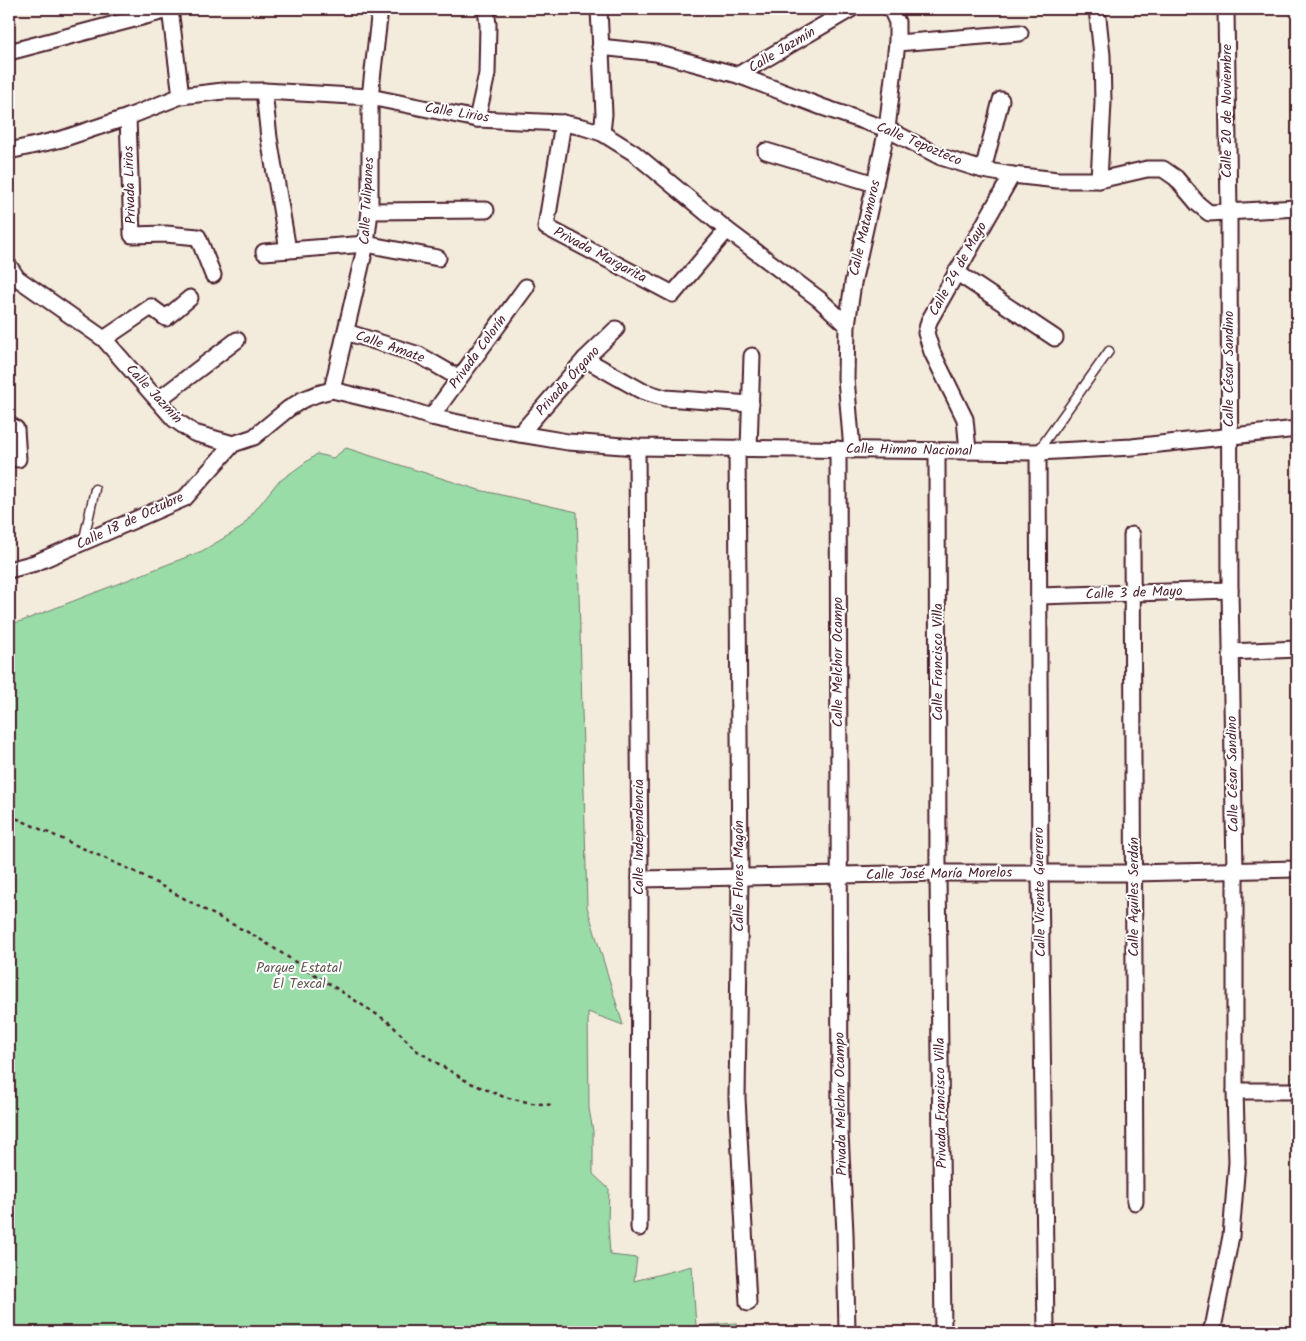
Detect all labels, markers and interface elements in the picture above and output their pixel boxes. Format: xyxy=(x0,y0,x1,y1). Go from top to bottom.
street label: Calle Jazmín xyxy=(744,21,820,79)
street label: Calle 20 de Noviembre xyxy=(1216,43,1238,178)
street label: Calle Lirios xyxy=(423,97,491,129)
street label: Calle Tepozteco xyxy=(873,116,965,172)
street label: Privada Lirios xyxy=(118,145,142,225)
street label: Calle Tulipanes xyxy=(354,157,380,245)
street label: Calle Matamoros xyxy=(843,178,887,278)
street label: Calle 24 de Mayo xyxy=(923,218,993,320)
street label: Privada Margarita xyxy=(550,221,650,289)
street label: Privada Colorín xyxy=(443,310,513,394)
street label: Calle César Sandino xyxy=(1218,311,1240,427)
street label: Calle Amate xyxy=(353,325,428,369)
street label: Privada Órgano xyxy=(531,341,605,421)
street label: Calle Jazmín xyxy=(120,359,188,429)
street label: Calle Himno Nacional xyxy=(846,438,973,462)
street label: Calle 18 de Octubre xyxy=(73,486,188,556)
street label: Calle 3 de Mayo xyxy=(1085,580,1183,606)
street label: Calle Melchor Ocampo xyxy=(827,597,849,727)
street label: Calle Francisco Villa xyxy=(927,603,949,721)
street label: Calle César Sandino xyxy=(1221,716,1245,832)
street label: Calle Independencia xyxy=(628,779,650,895)
street label: Calle Flores Magón xyxy=(728,820,750,932)
street label: Calle Vicente Guerrero xyxy=(1028,827,1052,957)
street label: Calle Aquiles Serdán xyxy=(1123,837,1145,957)
street label: Calle José María Morelos xyxy=(866,862,1012,886)
park label: Parque Estatal El Texcal xyxy=(256,957,342,995)
street label: Privada Melchor Ocampo xyxy=(829,1032,853,1176)
street label: Privada Francisco Villa xyxy=(929,1037,953,1169)

